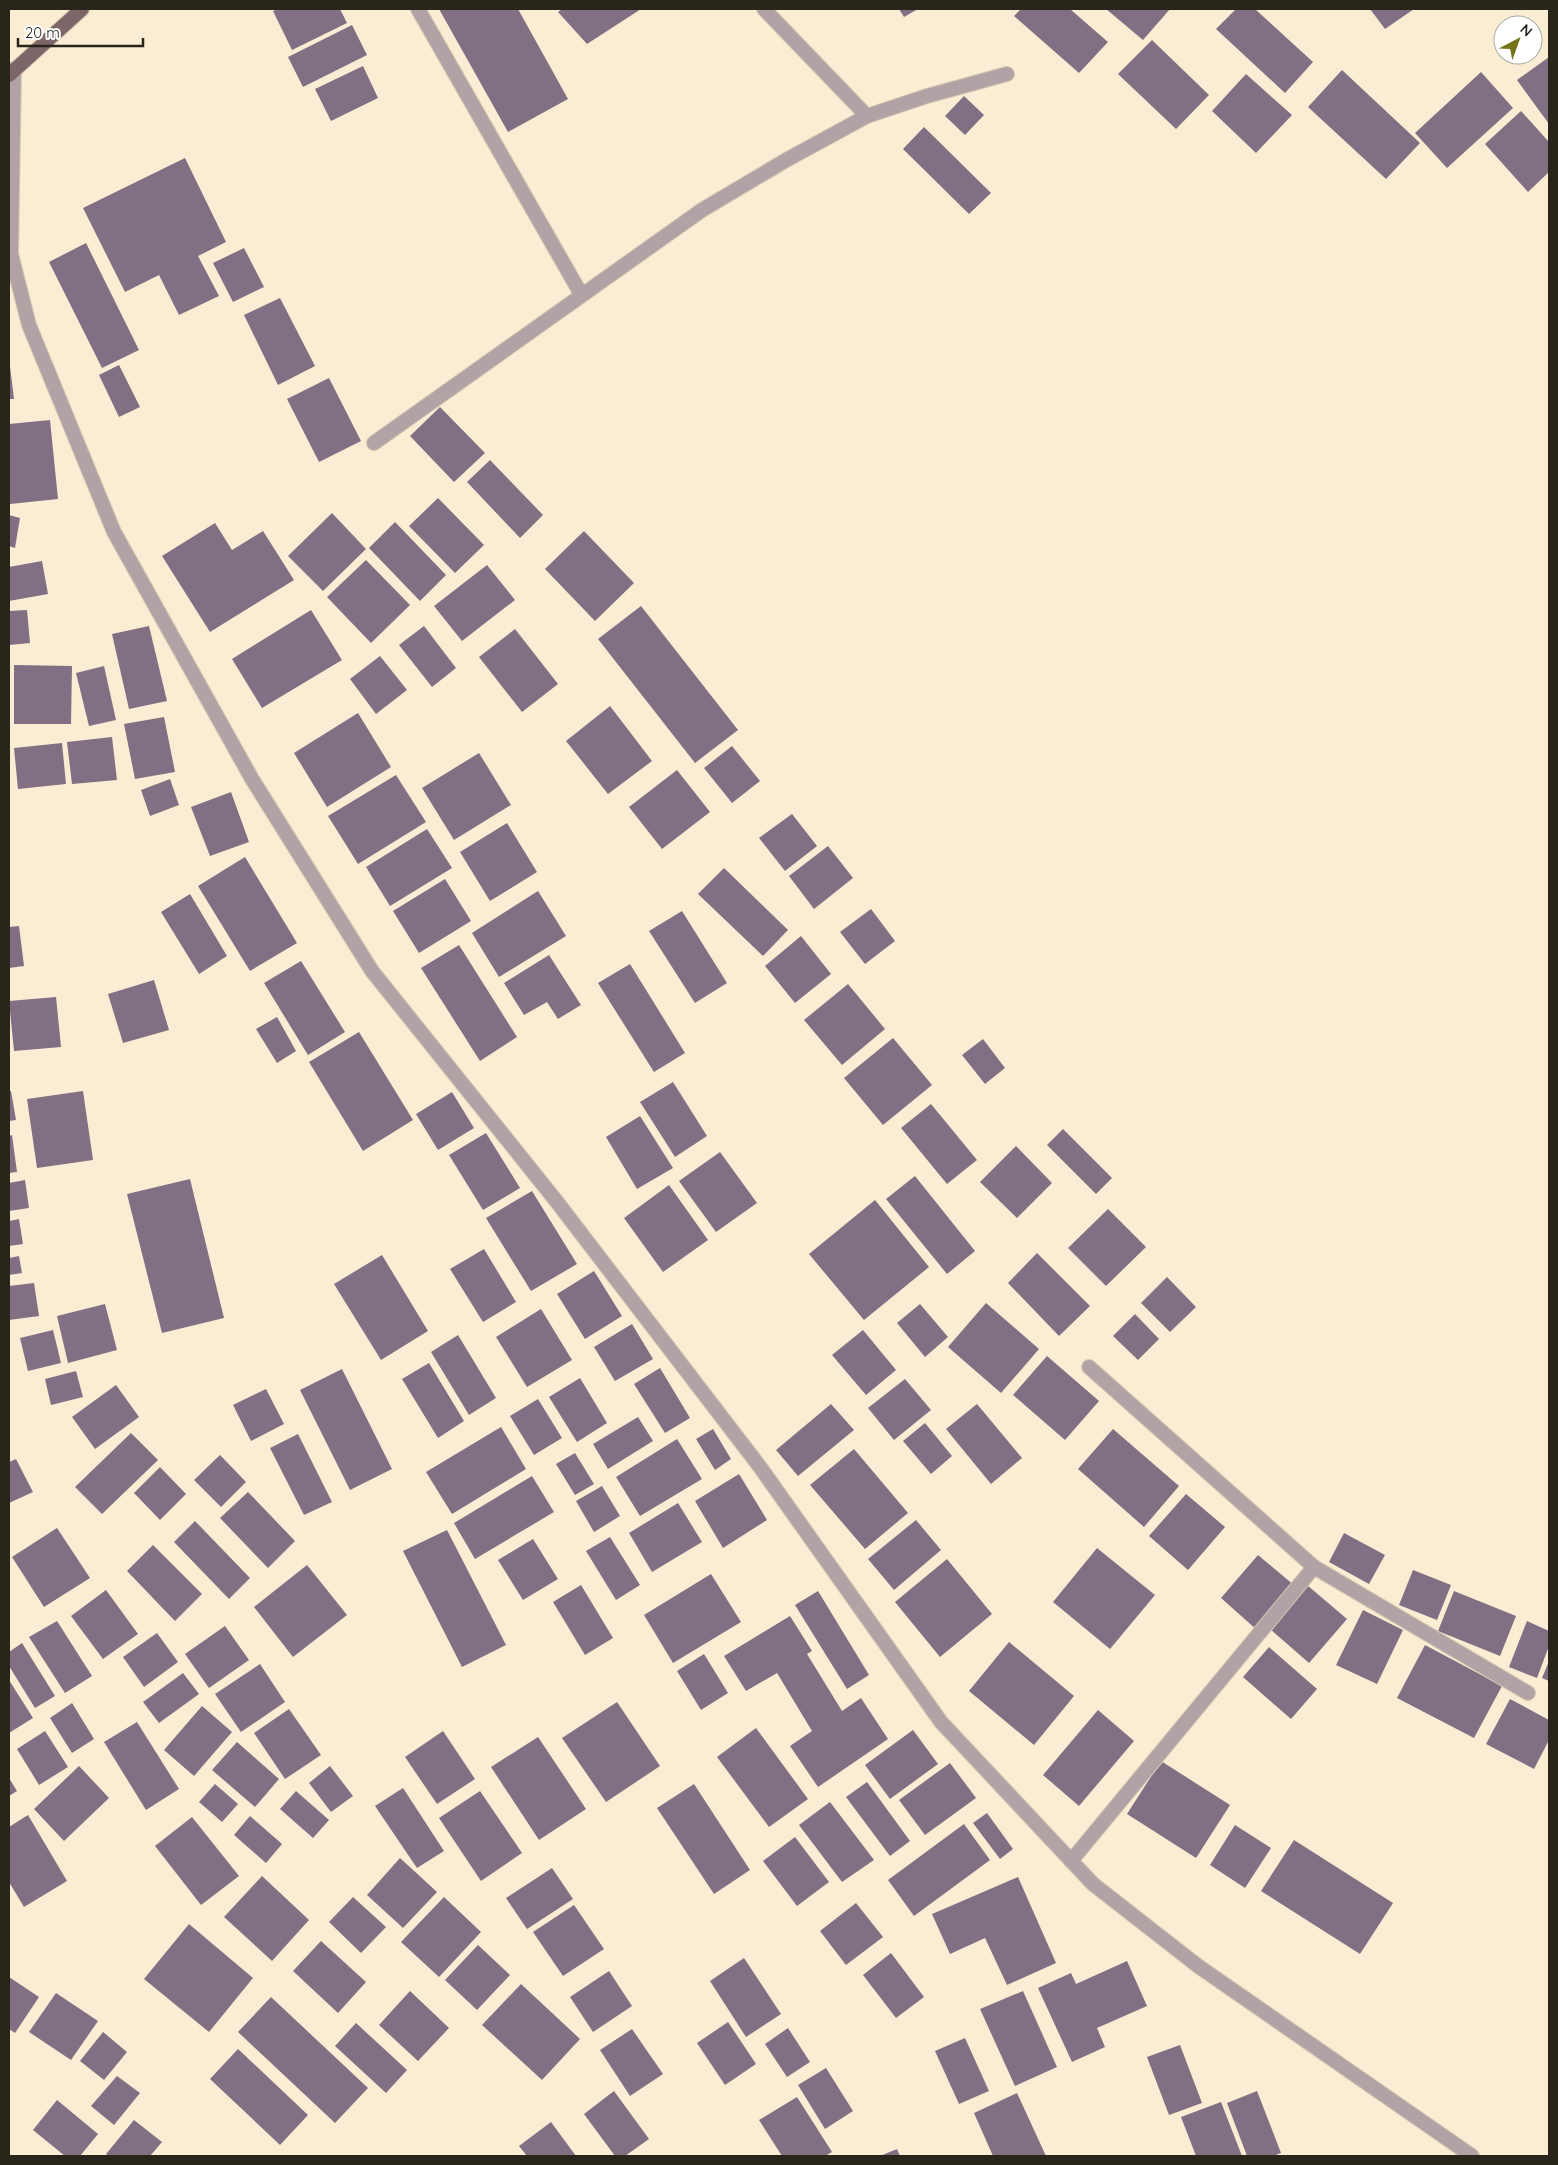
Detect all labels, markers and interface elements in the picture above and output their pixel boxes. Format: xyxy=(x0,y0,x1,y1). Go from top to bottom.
scale bar xyxy=(18,15,142,47)
north arrow xyxy=(1493,15,1543,65)
text: N xyxy=(1517,20,1536,40)
text: 20 m xyxy=(25,23,60,42)

